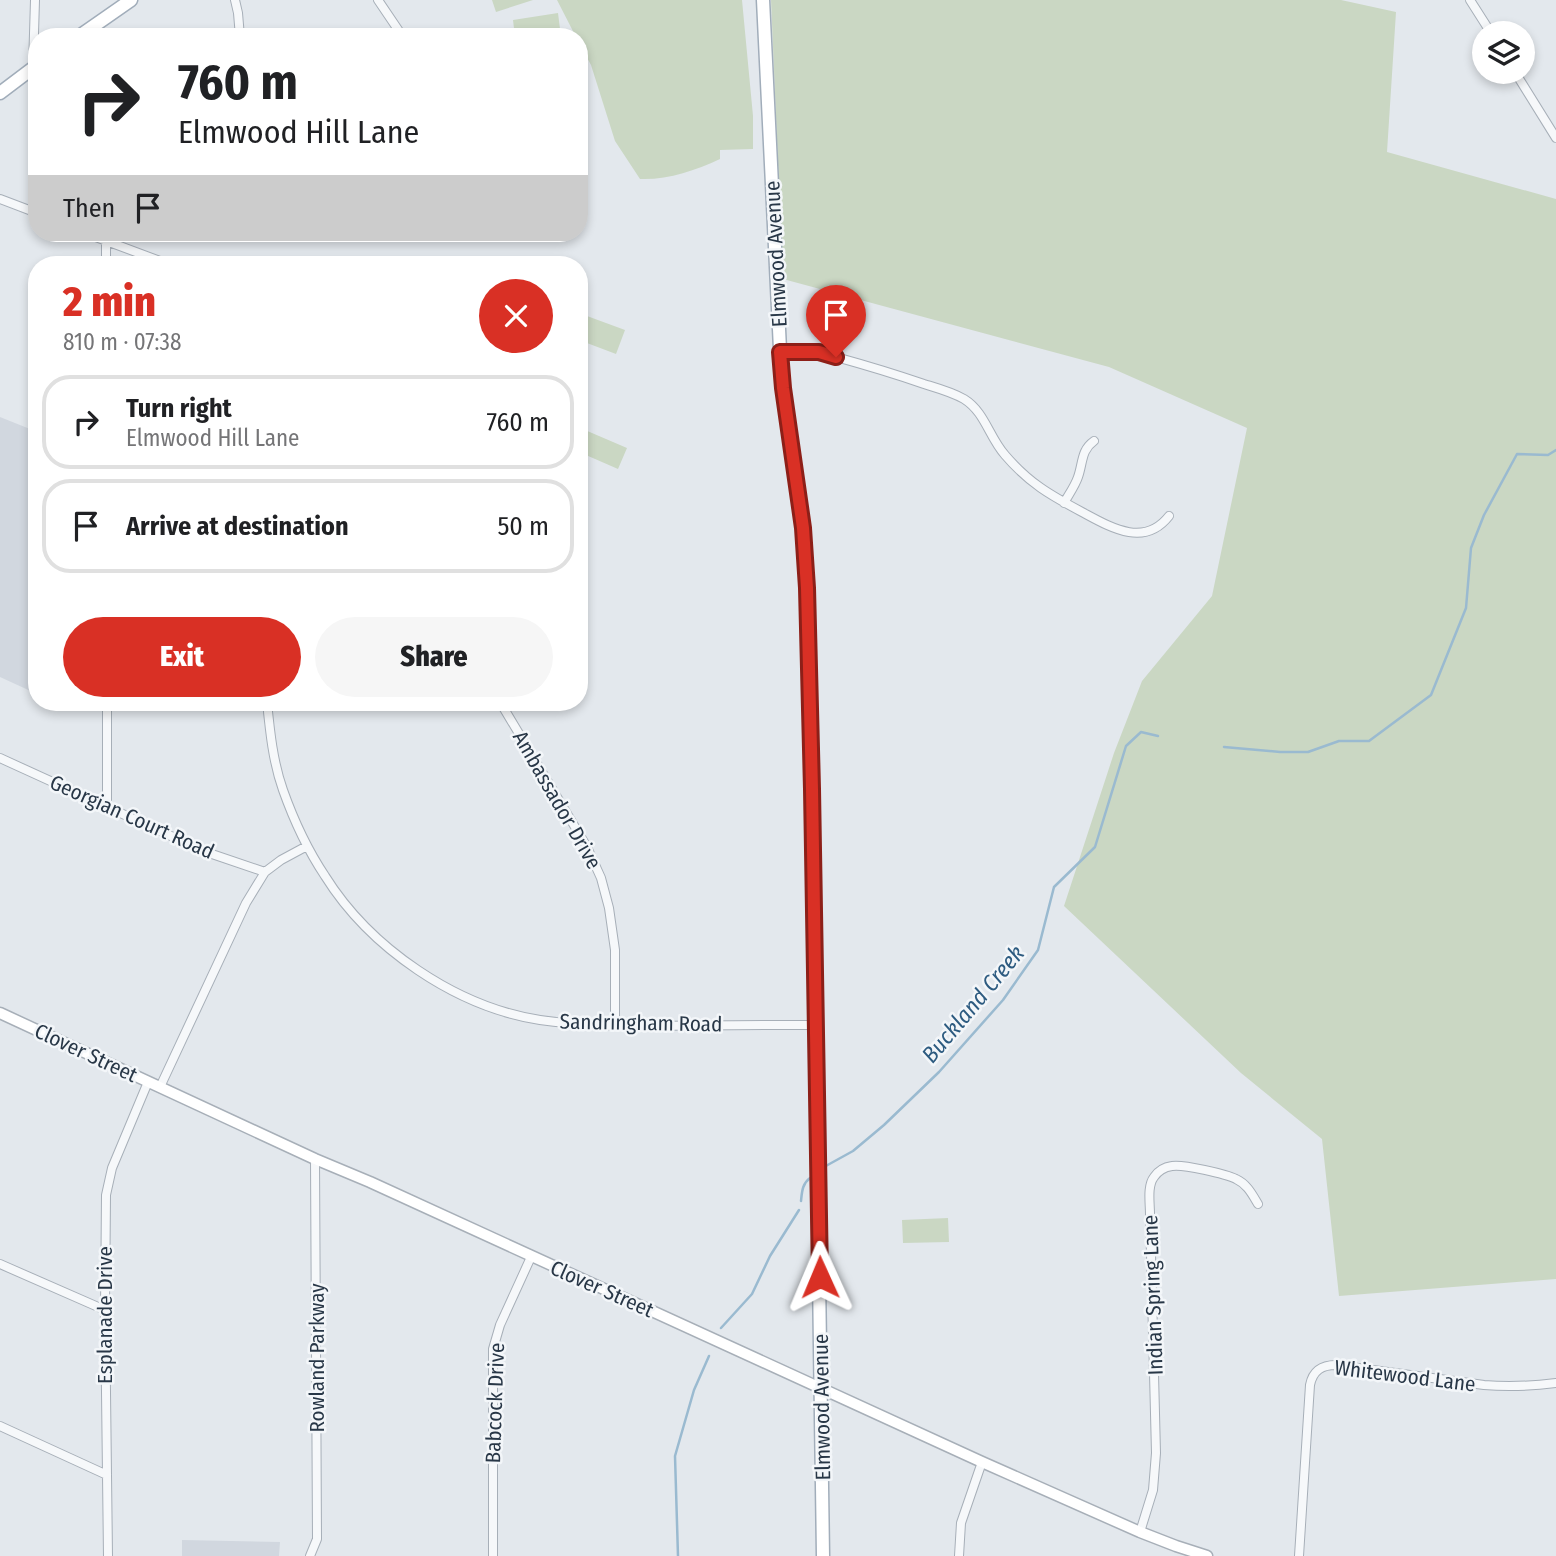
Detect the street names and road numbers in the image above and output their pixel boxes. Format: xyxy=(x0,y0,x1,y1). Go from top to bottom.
street label: Elmwood Avenue xyxy=(759,180,793,328)
street label: Ambassador Drive xyxy=(507,726,607,874)
street label: Georgian Court Road xyxy=(46,769,218,865)
street label: Sandringham Road xyxy=(560,1009,722,1037)
street label: Clover Street xyxy=(30,1018,142,1088)
street label: Indian Spring Lane xyxy=(1137,1214,1169,1376)
street label: Esplanade Drive xyxy=(92,1246,118,1384)
street label: Clover Street xyxy=(546,1255,658,1323)
street label: Rowland Parkway xyxy=(304,1283,330,1433)
street label: Elmwood Avenue xyxy=(808,1334,836,1480)
street label: Babcock Drive xyxy=(480,1342,510,1464)
street label: Whitewood Lane xyxy=(1333,1354,1477,1398)

